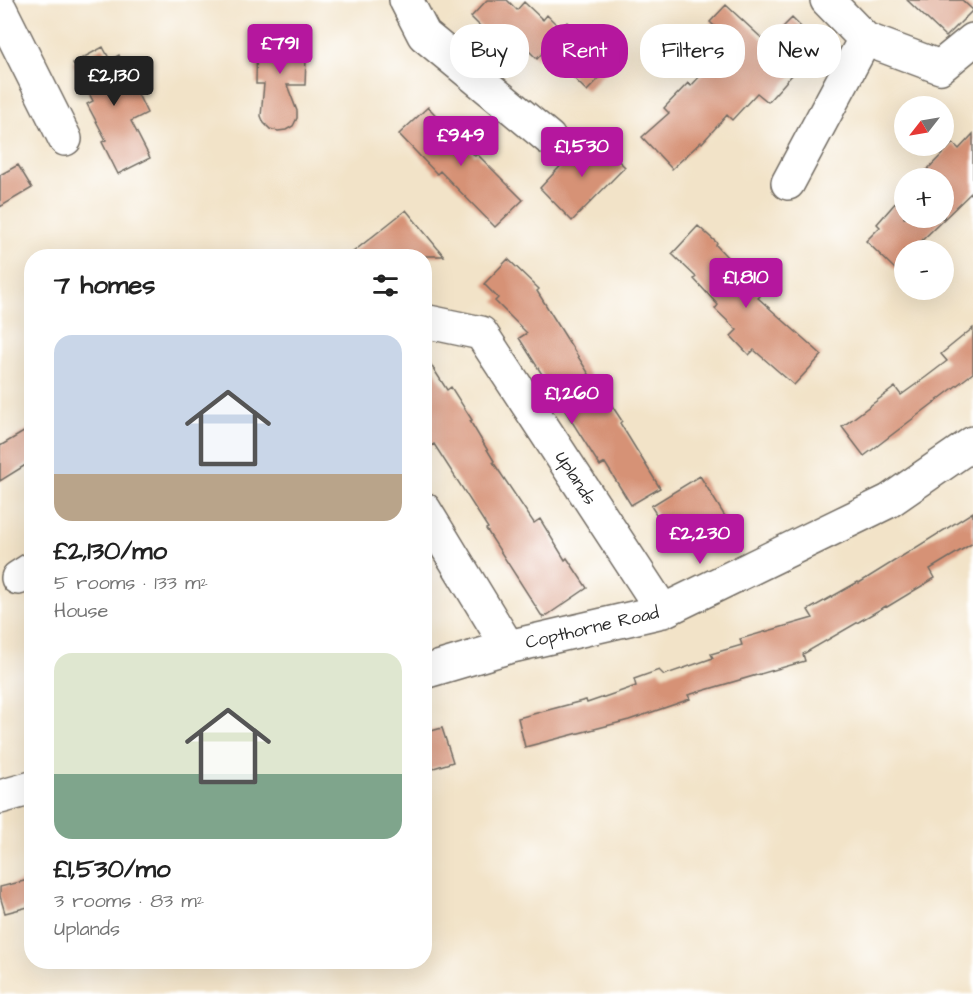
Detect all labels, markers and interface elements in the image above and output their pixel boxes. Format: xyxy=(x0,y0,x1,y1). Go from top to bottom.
pin: £791 xyxy=(244,24,316,75)
chip: Buy xyxy=(450,24,529,78)
chip: Rent xyxy=(541,24,628,78)
chip: Filters xyxy=(640,24,745,78)
chip: New xyxy=(757,24,841,78)
text: £791 xyxy=(261,29,299,57)
pin: £2,130 xyxy=(65,56,163,107)
text: £2,130 xyxy=(88,61,140,89)
north arrow xyxy=(894,96,954,156)
map controls xyxy=(894,96,954,300)
pin: £949 xyxy=(425,116,497,167)
text: £949 xyxy=(437,121,485,149)
pin: £1,530 xyxy=(533,127,631,178)
text: £1,530 xyxy=(555,132,609,160)
button: + xyxy=(894,168,954,228)
button: − xyxy=(894,240,954,300)
pin: £1,810 xyxy=(697,258,795,309)
text: £1,810 xyxy=(723,263,769,291)
text: 7 homes xyxy=(54,267,155,303)
icon: filters xyxy=(369,269,402,302)
icon: home xyxy=(174,374,282,482)
pin: £1,260 xyxy=(523,374,621,425)
text: £1,260 xyxy=(545,379,599,407)
street label: Uplands xyxy=(549,447,602,510)
pin: £2,230 xyxy=(651,514,749,565)
text: £2,230 xyxy=(670,519,730,547)
text: £2,130/mo xyxy=(54,533,167,569)
text: 5 rooms · 133 m² xyxy=(54,569,208,597)
text: House xyxy=(54,597,108,625)
street label: Copthorne Road xyxy=(523,600,661,655)
icon: home xyxy=(174,692,282,800)
text: £1,530/mo xyxy=(54,851,171,887)
text: 3 rooms · 83 m² xyxy=(54,887,204,915)
text: Uplands xyxy=(54,915,120,943)

